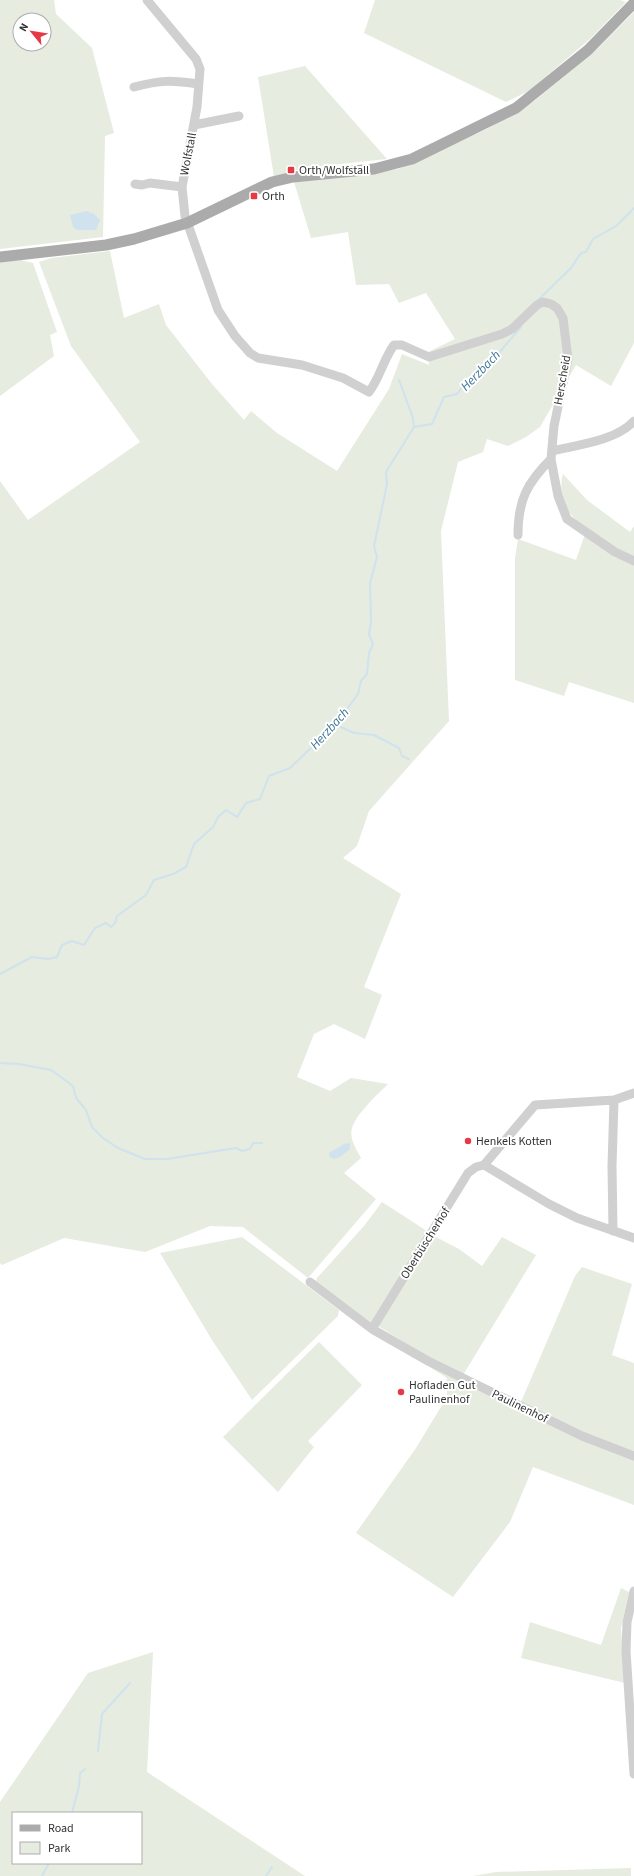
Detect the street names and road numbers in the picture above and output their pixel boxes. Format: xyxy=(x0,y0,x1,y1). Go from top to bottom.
street label: Wolfstall xyxy=(176,131,201,177)
street label: Herscheid xyxy=(550,354,575,406)
street label: Oberbüscherhof xyxy=(397,1204,454,1282)
street label: Paulinenhof xyxy=(489,1386,551,1428)

